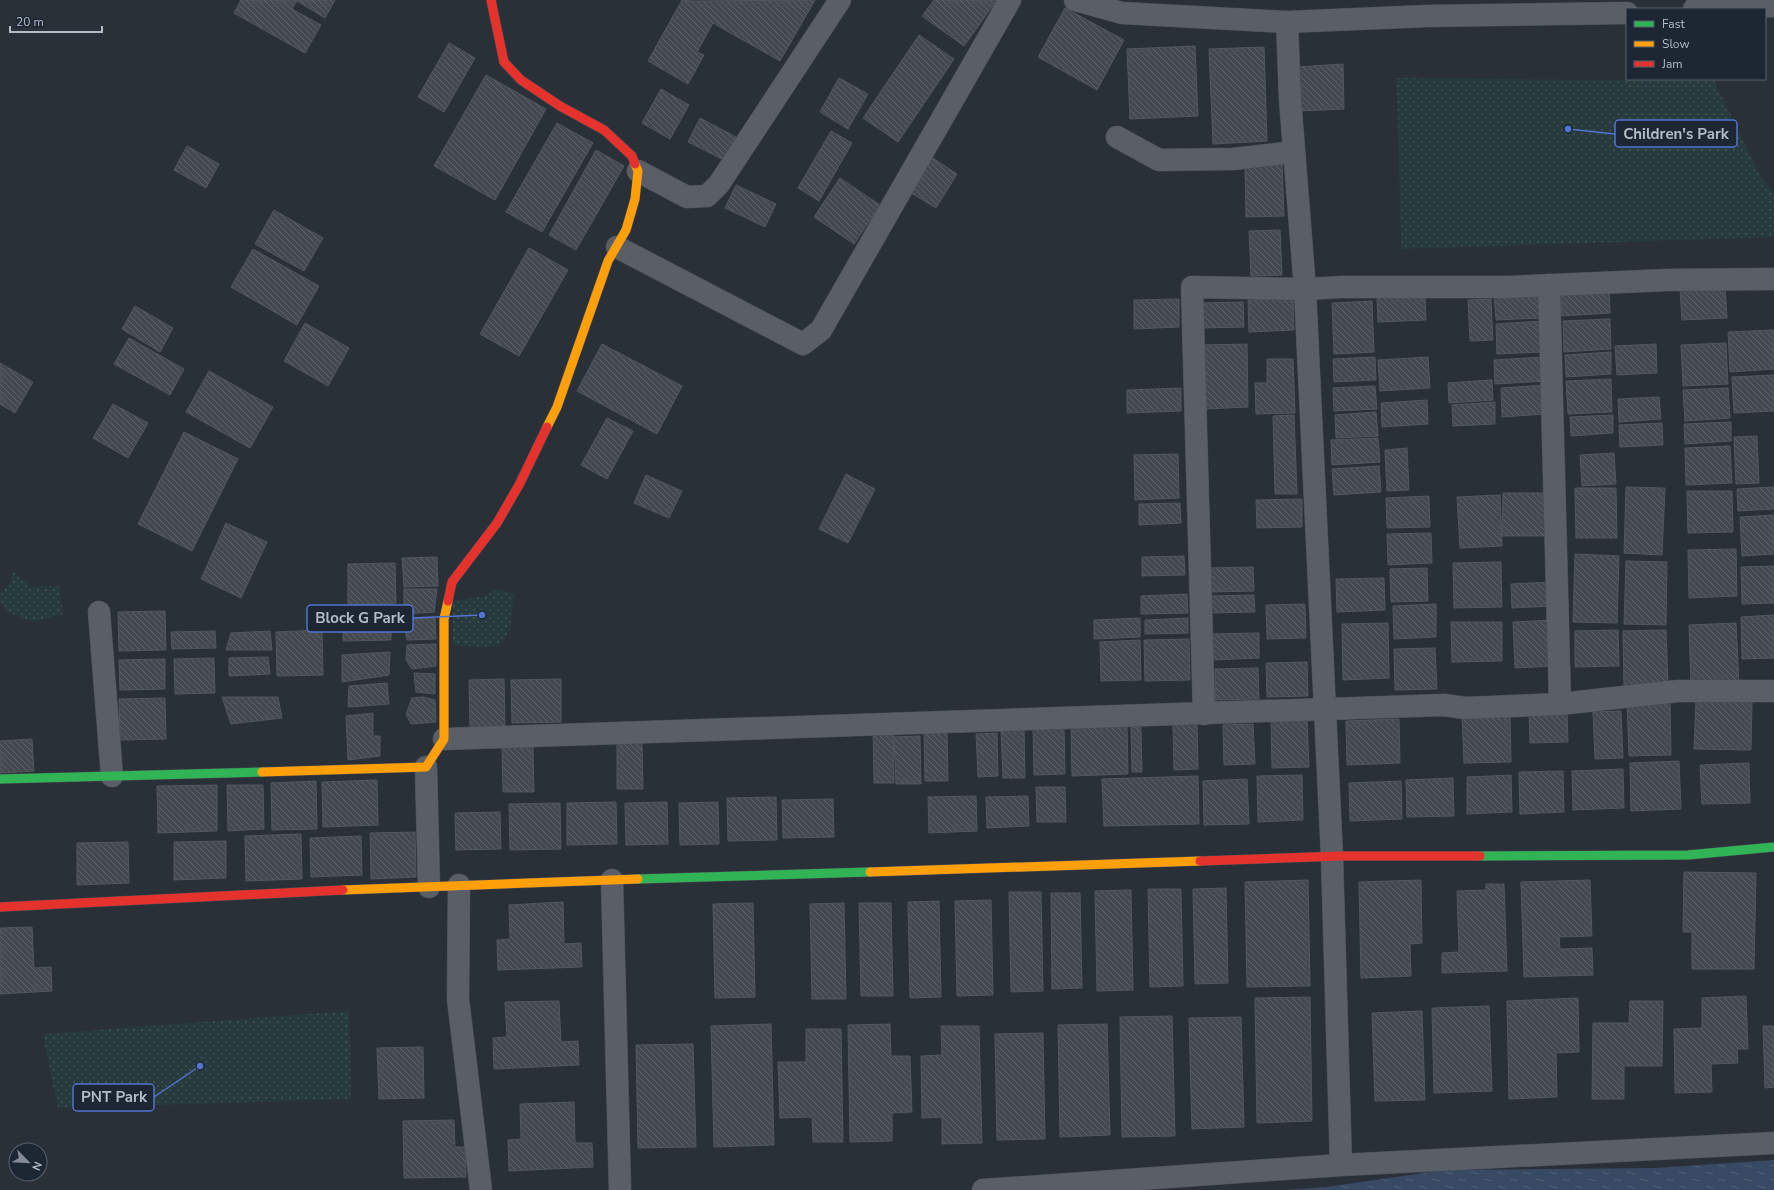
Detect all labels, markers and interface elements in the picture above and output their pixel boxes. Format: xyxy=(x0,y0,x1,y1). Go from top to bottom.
scale bar xyxy=(10,8,102,34)
legend xyxy=(1626,8,1766,80)
text: 20 m xyxy=(16,14,44,30)
text: Fast xyxy=(1662,16,1685,32)
text: Slow xyxy=(1662,36,1690,52)
text: Jam xyxy=(1661,56,1683,72)
callout: Children's Park xyxy=(1615,120,1737,147)
text: Children's Park xyxy=(1623,124,1730,144)
callout: Block G Park xyxy=(307,605,413,632)
text: Block G Park xyxy=(315,608,406,628)
callout: PNT Park xyxy=(73,1084,154,1111)
text: PNT Park xyxy=(81,1087,148,1107)
north arrow xyxy=(8,1142,48,1182)
text: N xyxy=(28,1159,45,1173)

